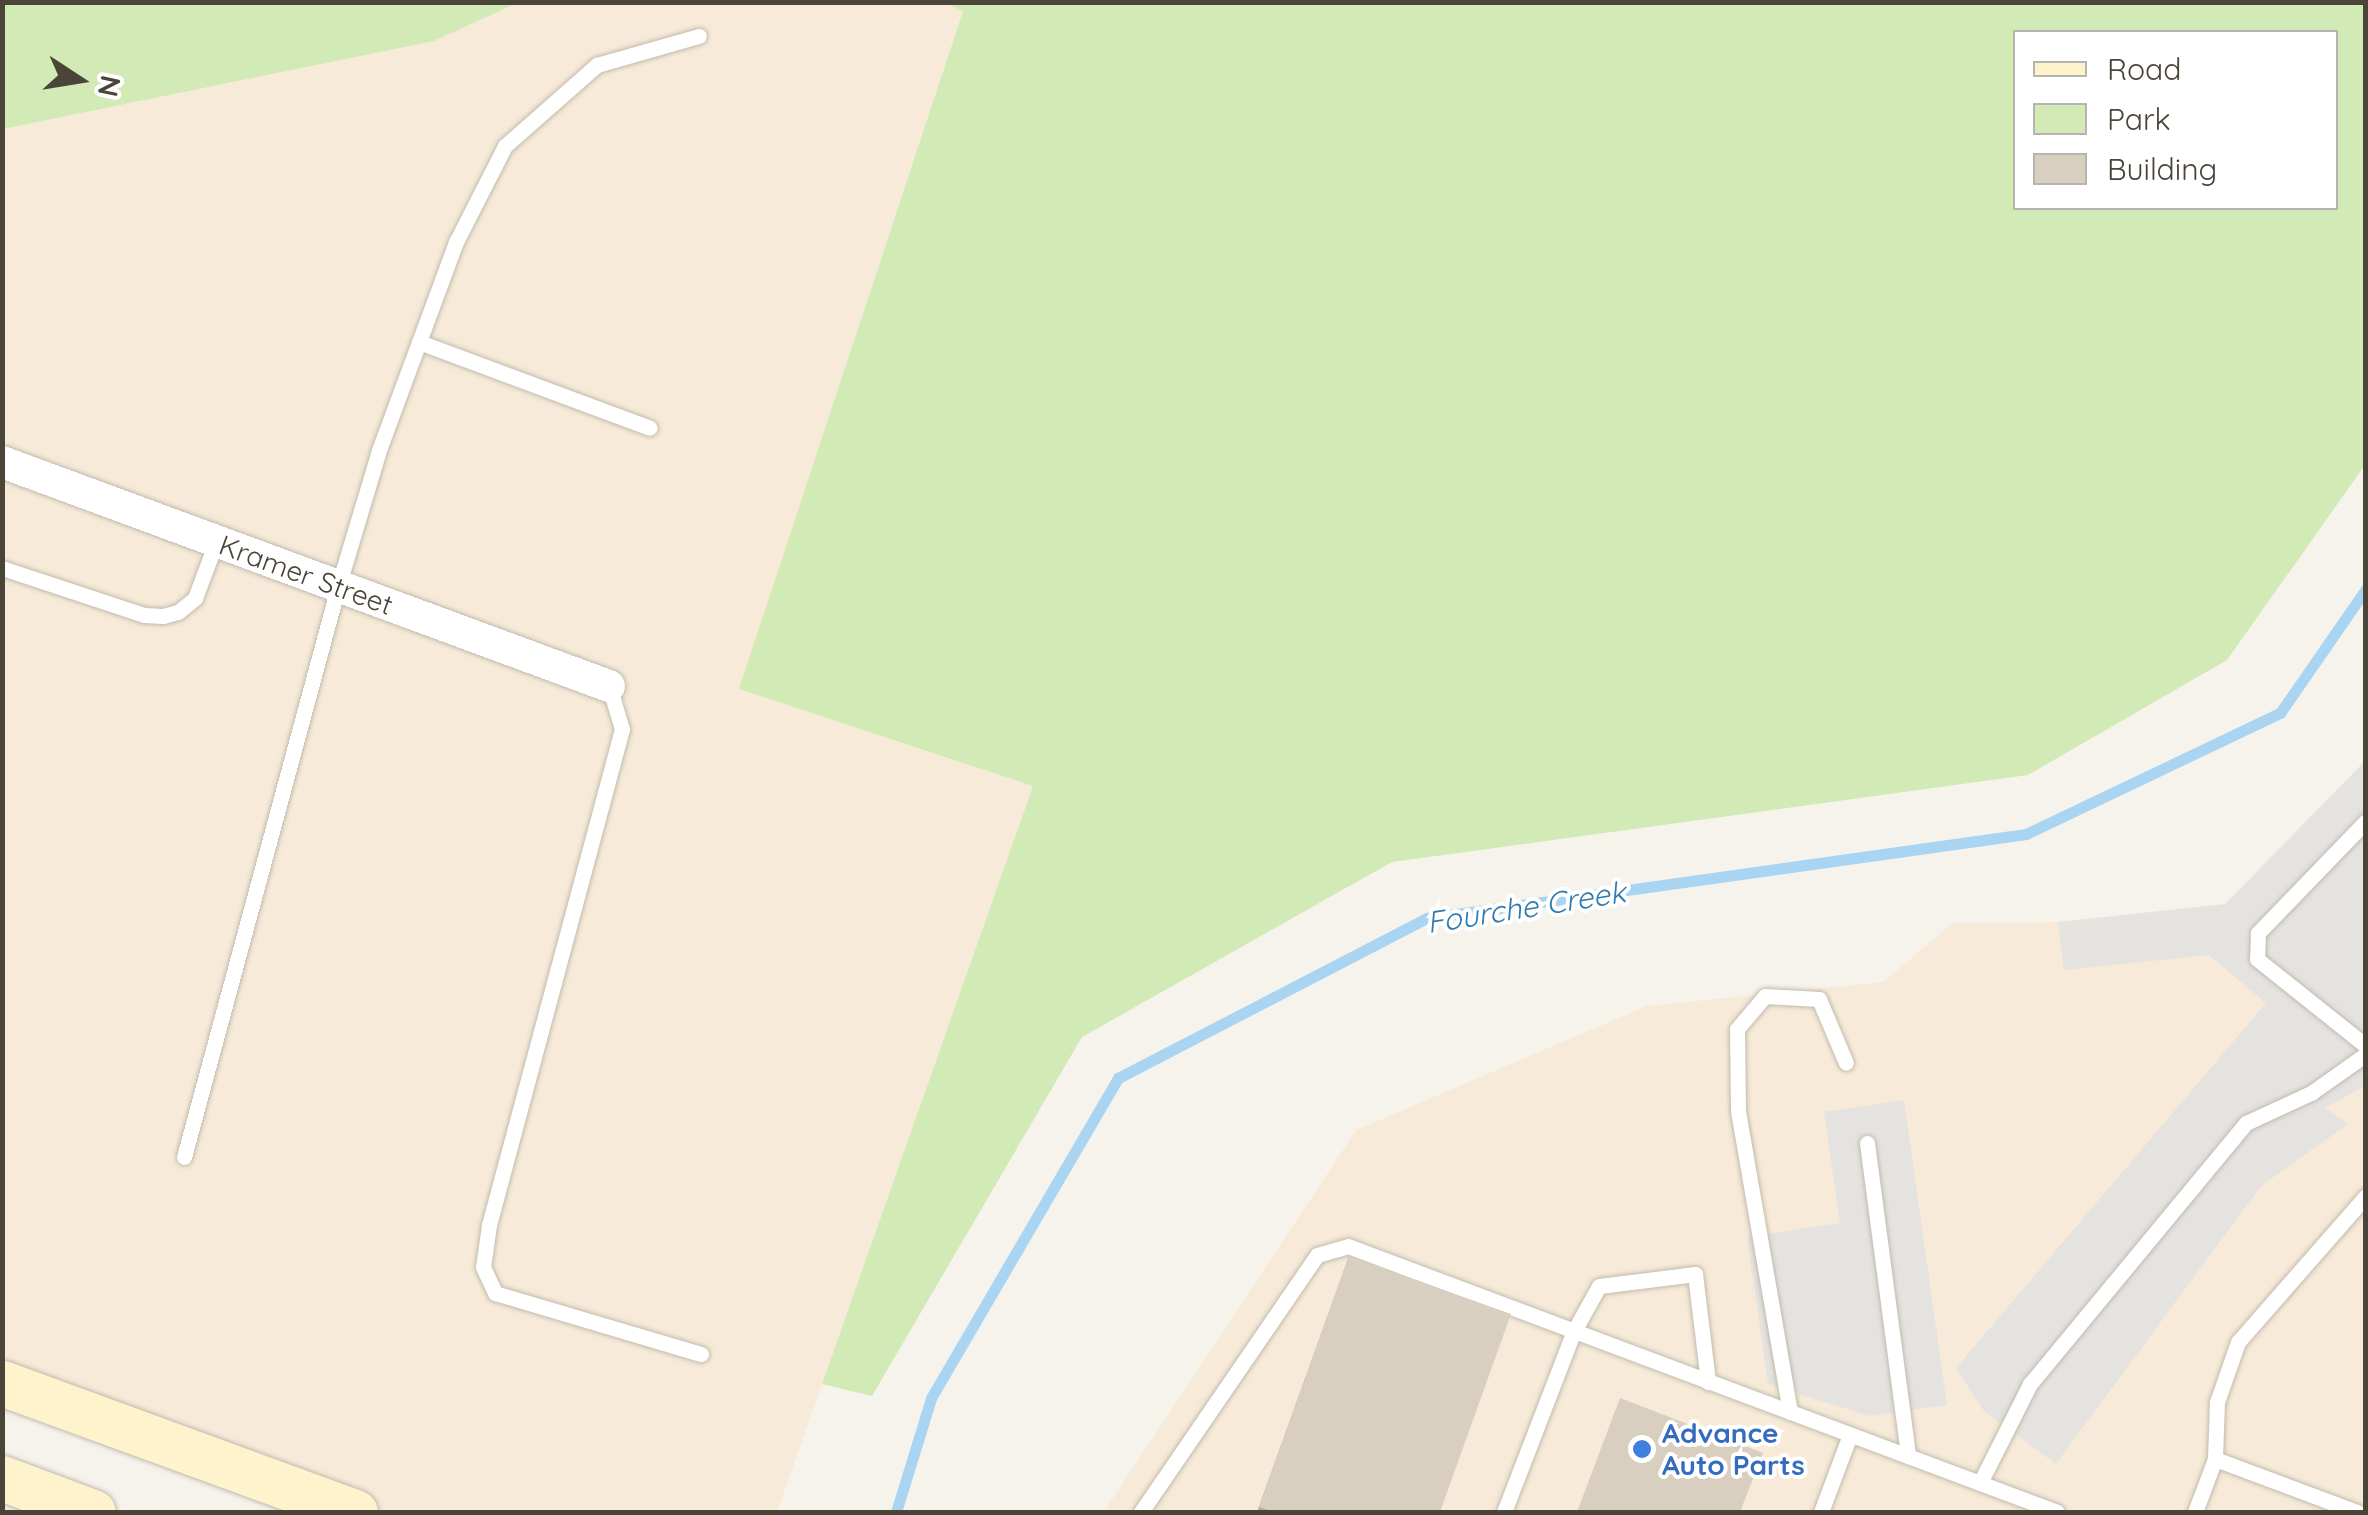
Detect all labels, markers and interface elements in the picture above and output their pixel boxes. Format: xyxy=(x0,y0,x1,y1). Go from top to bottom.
north arrow xyxy=(30,30,130,130)
legend xyxy=(2013,30,2338,210)
text: Road xyxy=(2107,50,2181,88)
text: N xyxy=(91,73,129,100)
text: Park xyxy=(2107,100,2171,138)
text: Building xyxy=(2107,150,2217,188)
street label: Kramer Street xyxy=(215,528,397,622)
water label: Fourche Creek xyxy=(1424,874,1628,940)
place label: Advance Auto Parts xyxy=(1662,1416,1805,1482)
marker: Advance Auto Parts xyxy=(1631,1438,1653,1460)

